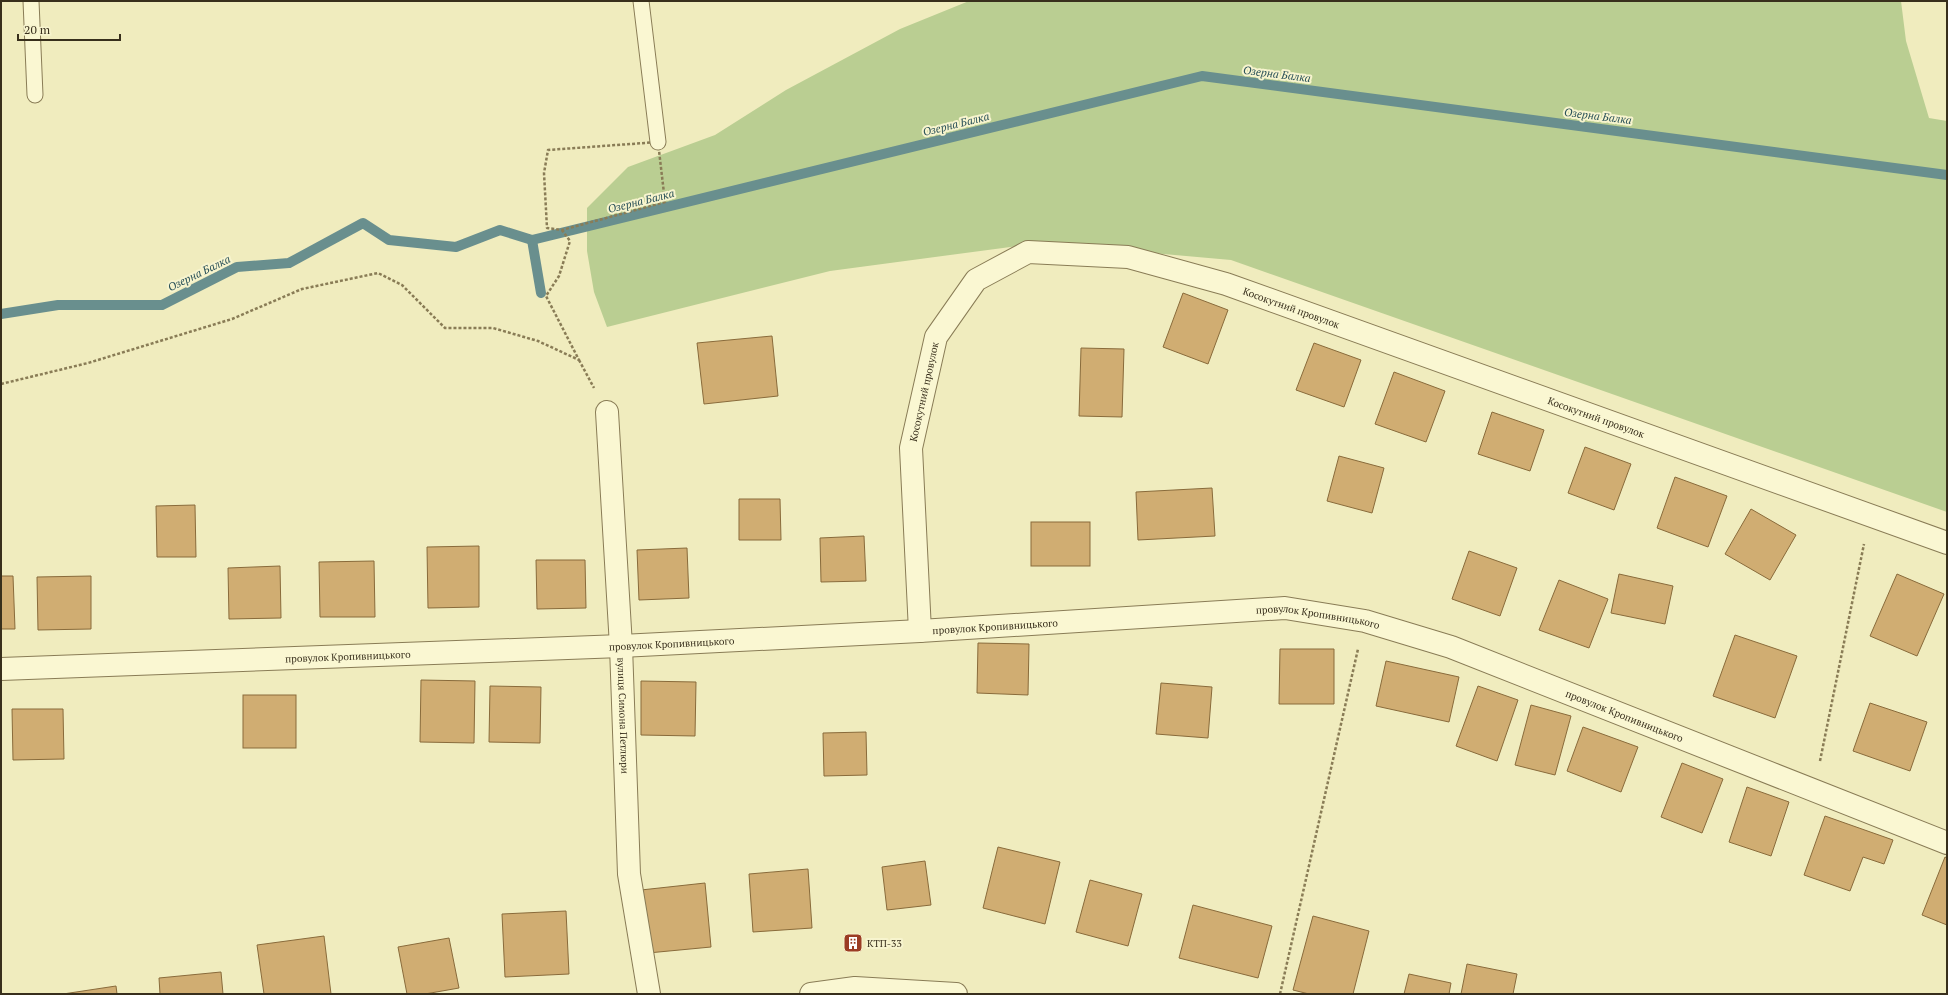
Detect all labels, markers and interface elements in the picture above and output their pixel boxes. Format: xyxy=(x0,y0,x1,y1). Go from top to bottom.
scale bar xyxy=(18,16,120,42)
text: 20 m xyxy=(24,22,51,37)
water label: Озерна Балка xyxy=(1242,63,1312,85)
water label: Озерна Балка xyxy=(1563,105,1633,127)
water label: Озерна Балка xyxy=(921,109,991,139)
water label: Озерна Балка xyxy=(606,186,676,216)
water label: Озерна Балка xyxy=(165,252,233,294)
street label: Косокутний провулок xyxy=(1241,285,1342,331)
street label: Косокутний провулок xyxy=(907,340,942,443)
street label: Косокутний провулок xyxy=(1546,394,1647,441)
street label: провулок Кропивницького xyxy=(1255,602,1382,632)
street label: провулок Кропивницького xyxy=(932,616,1059,637)
street label: провулок Кропивницького xyxy=(609,634,735,653)
street label: провулок Кропивницького xyxy=(285,648,411,665)
street label: вулиця Симона Петлюри xyxy=(614,657,631,774)
street label: провулок Кропивницького xyxy=(1564,687,1686,745)
building icon: КТП-33 xyxy=(842,932,864,954)
place label: КТП-33 xyxy=(867,937,902,950)

